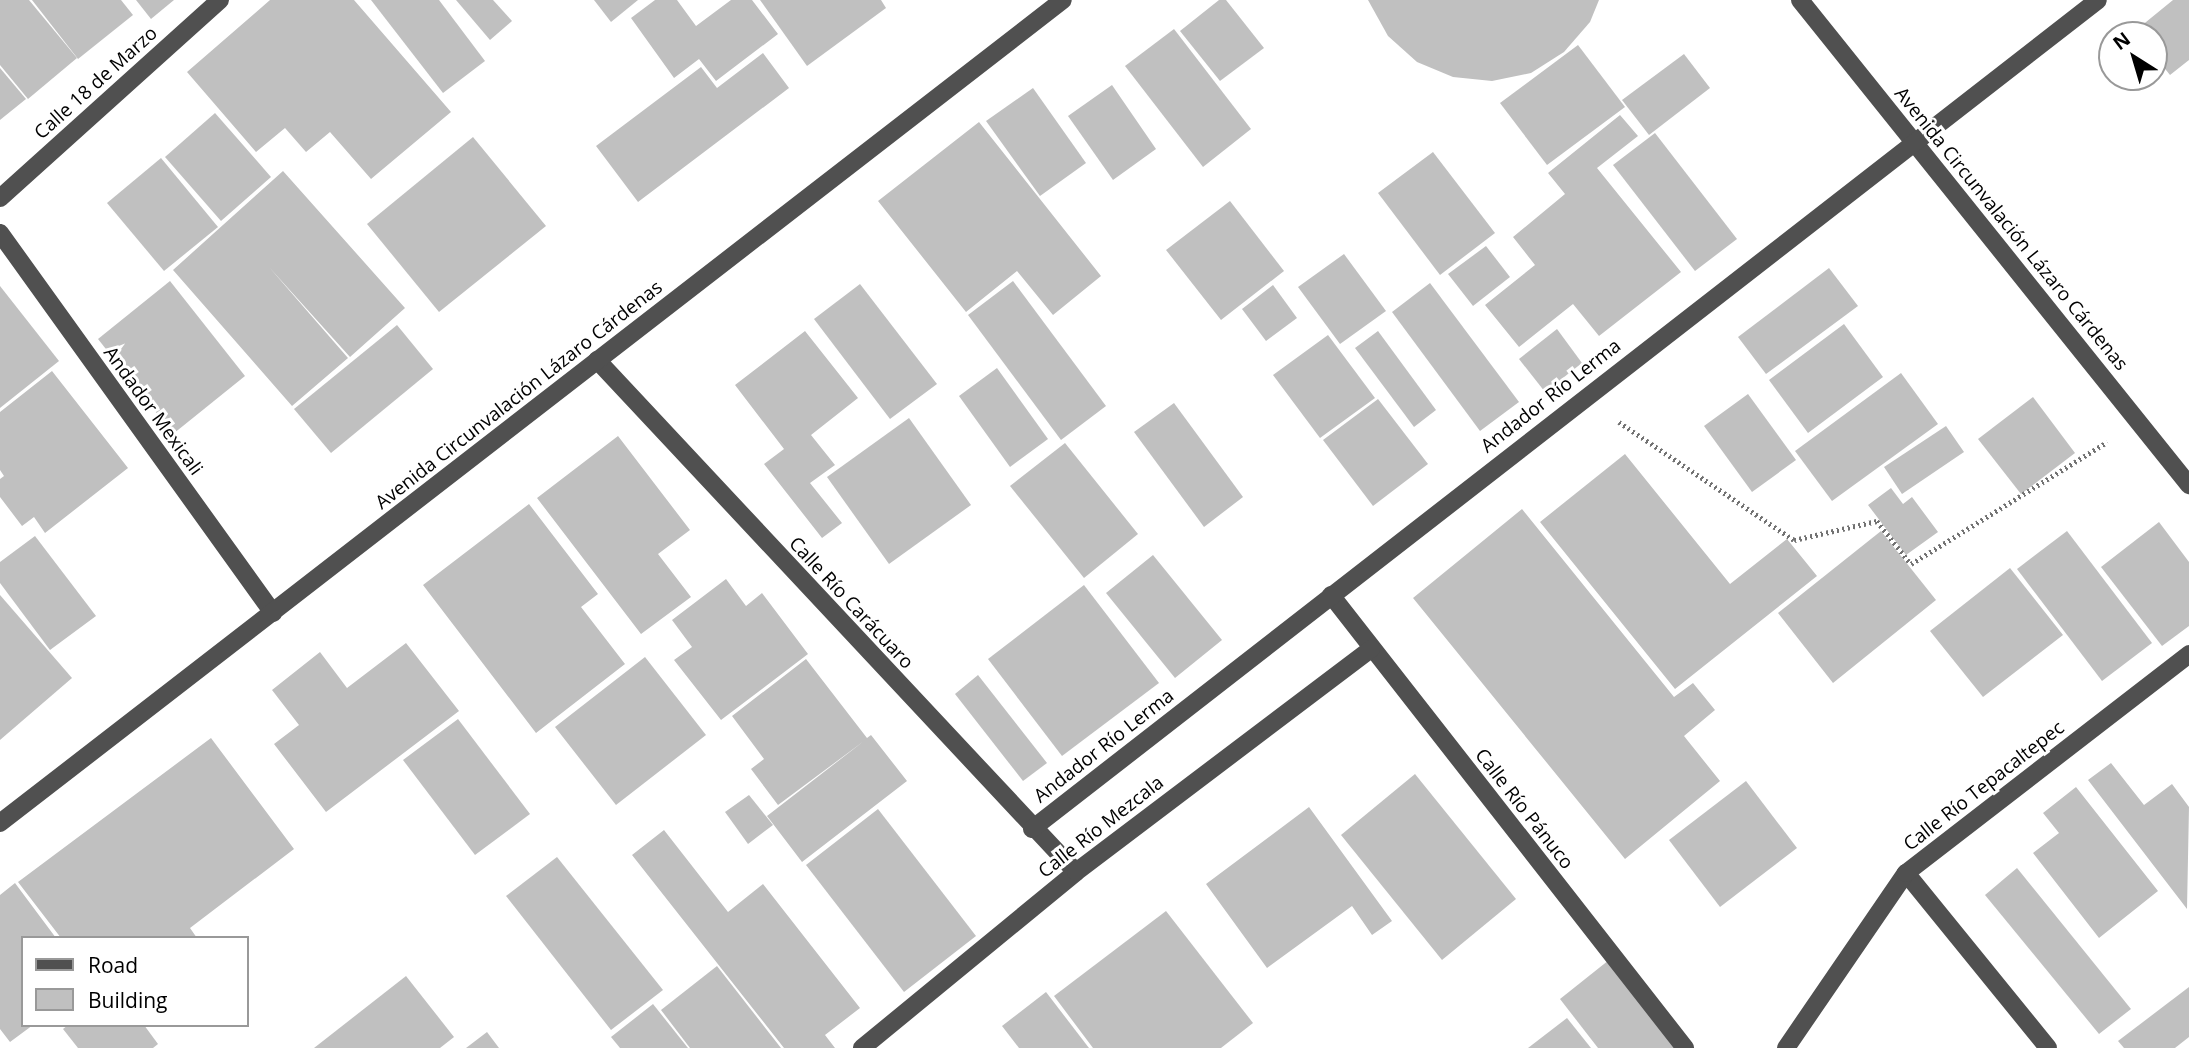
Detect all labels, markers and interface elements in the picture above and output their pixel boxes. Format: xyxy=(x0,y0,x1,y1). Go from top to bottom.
north arrow xyxy=(2098,21,2168,91)
street label: Calle 18 de Marzo xyxy=(30,22,162,144)
text: N xyxy=(2108,26,2136,56)
street label: Avenida Circunvalación Lázaro Cárdenas xyxy=(1890,83,2132,375)
street label: Avenida Circunvalación Lázaro Cárdenas xyxy=(371,276,667,514)
street label: Andador Río Lerma xyxy=(1477,334,1625,458)
street label: Andador Mexicali xyxy=(99,342,207,480)
street label: Calle Río Carácuaro xyxy=(784,532,918,674)
street label: Andador Río Lerma xyxy=(1030,684,1178,808)
street label: Calle Río Tepacaltepec xyxy=(1899,716,2069,856)
street label: Calle Río Pánuco xyxy=(1470,744,1578,874)
street label: Calle Río Mezcala xyxy=(1034,771,1168,883)
legend xyxy=(21,936,248,1027)
text: Road xyxy=(88,951,138,979)
text: Building xyxy=(88,986,167,1014)

